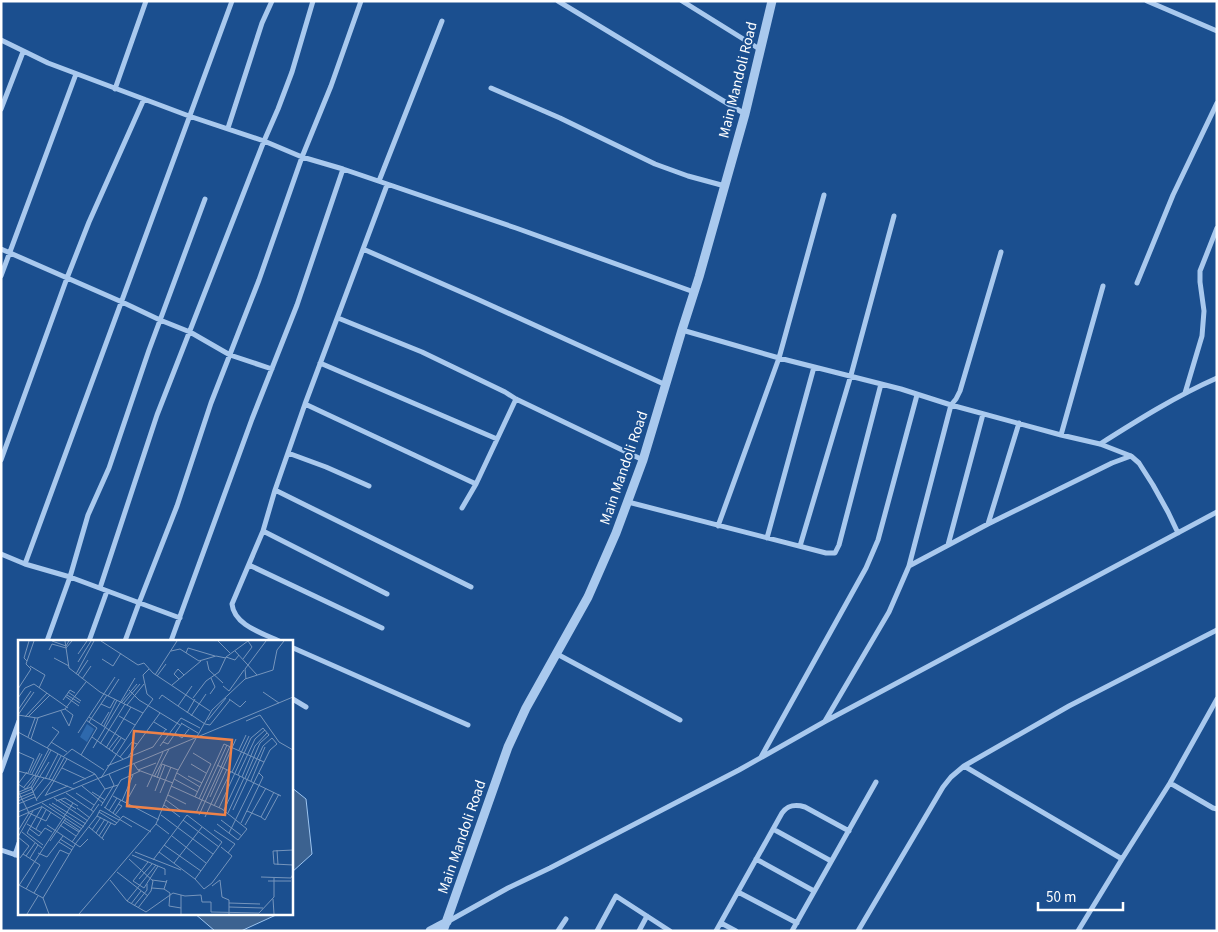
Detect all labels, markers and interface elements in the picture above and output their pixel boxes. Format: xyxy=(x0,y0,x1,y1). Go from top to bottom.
street label: Main Mandoli Road xyxy=(713,20,763,140)
street label: Main Mandoli Road xyxy=(595,408,653,528)
inset map xyxy=(18,640,292,914)
street label: Main Mandoli Road xyxy=(433,777,491,897)
scale bar xyxy=(1038,880,1123,912)
text: 50 m xyxy=(1046,887,1076,908)

